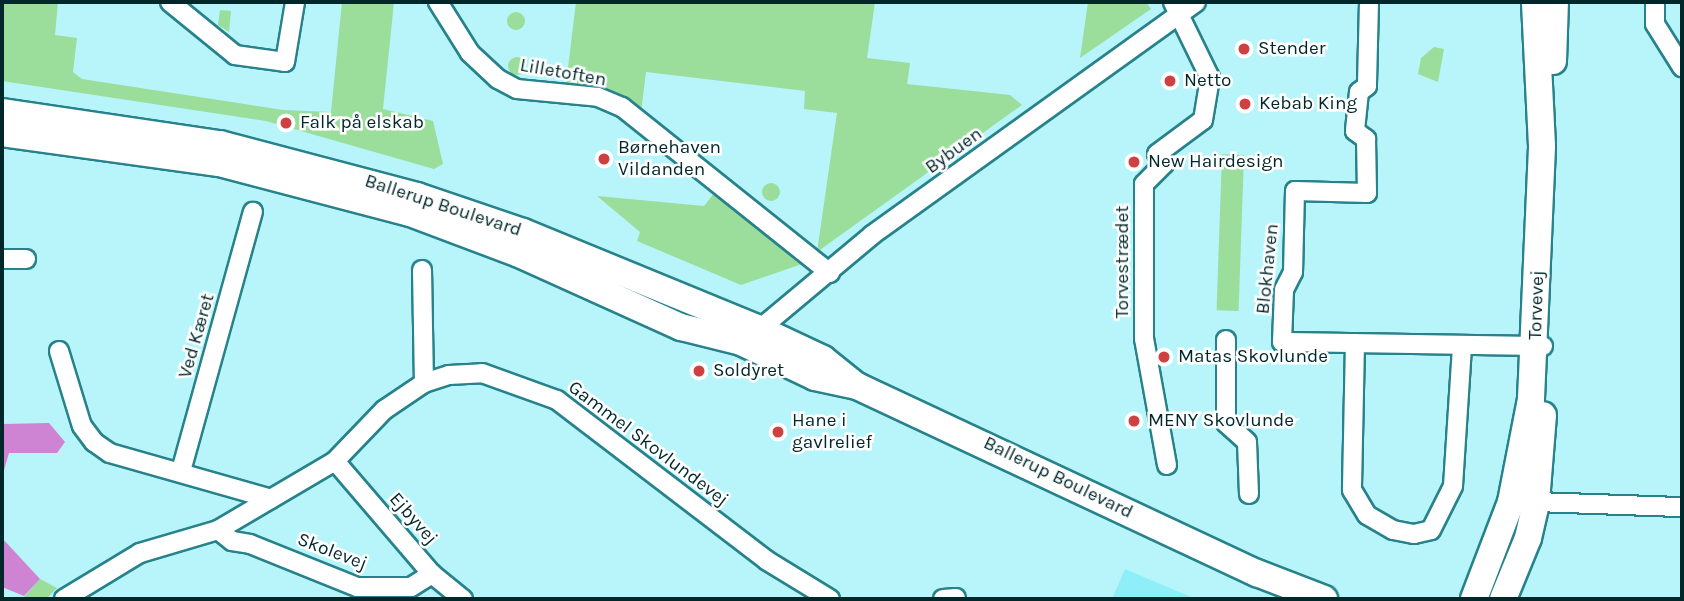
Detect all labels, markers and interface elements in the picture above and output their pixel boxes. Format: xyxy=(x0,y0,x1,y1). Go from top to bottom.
place label: Stender xyxy=(1258,38,1326,60)
marker: Stender xyxy=(1236,41,1252,57)
street label: Lilletoften xyxy=(518,54,608,92)
place label: Netto xyxy=(1184,70,1231,92)
marker: Netto xyxy=(1162,73,1178,89)
place label: Kebab King xyxy=(1259,93,1357,115)
marker: Kebab King xyxy=(1237,96,1253,112)
place label: Falk på elskab xyxy=(300,112,424,134)
marker: Falk på elskab xyxy=(278,115,294,131)
street label: Bybuen xyxy=(921,123,987,179)
place label: Børnehaven Vildanden xyxy=(618,137,721,181)
marker: Børnehaven Vildanden xyxy=(596,151,612,167)
place label: New Hairdesign xyxy=(1148,151,1284,173)
marker: New Hairdesign xyxy=(1126,154,1142,170)
street label: Ballerup Boulevard xyxy=(362,170,524,242)
street label: Torvestrædet xyxy=(1112,206,1134,318)
street label: Blokhaven xyxy=(1252,223,1284,315)
street label: Torvevej xyxy=(1524,270,1550,340)
street label: Ved Kæret xyxy=(174,291,220,381)
place label: Matas Skovlunde xyxy=(1178,346,1328,368)
marker: Matas Skovlunde xyxy=(1156,349,1172,365)
place label: Soldyret xyxy=(713,360,784,382)
marker: Soldyret xyxy=(691,363,707,379)
street label: Gammel Skovlundevej xyxy=(563,376,733,512)
place label: Hane i gavlrelief xyxy=(792,410,872,454)
place label: MENY Skovlunde xyxy=(1148,410,1294,432)
marker: MENY Skovlunde xyxy=(1126,413,1142,429)
marker: Hane i gavlrelief xyxy=(770,424,786,440)
street label: Ballerup Boulevard xyxy=(979,432,1137,524)
street label: Ejbyvej xyxy=(384,488,442,550)
street label: Skolevej xyxy=(294,528,370,576)

